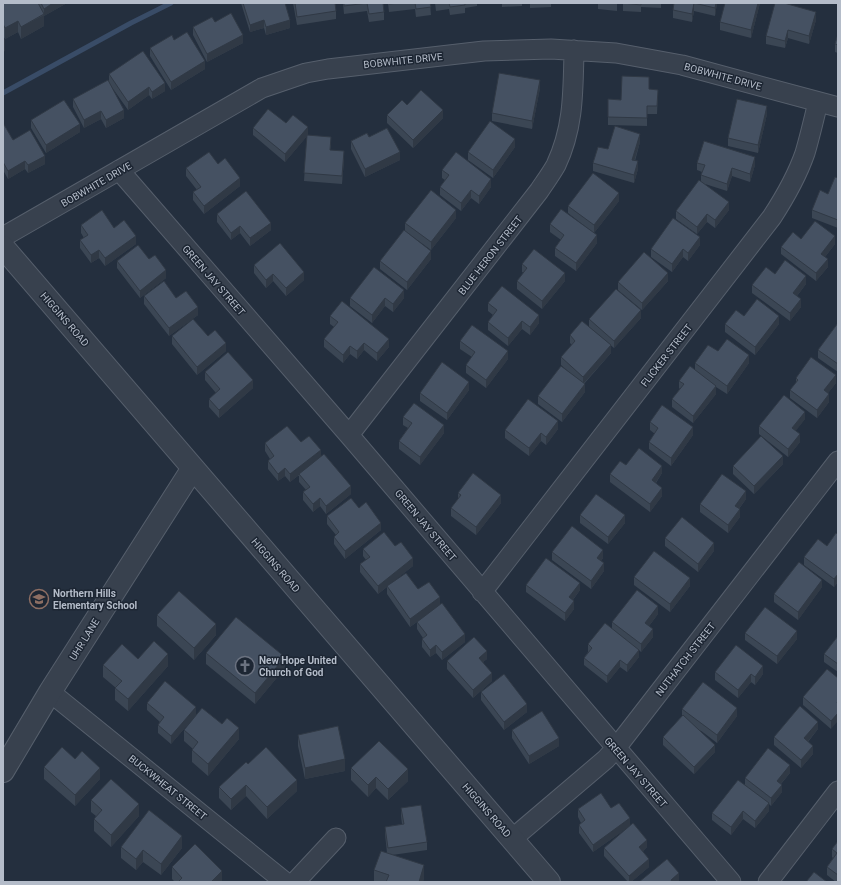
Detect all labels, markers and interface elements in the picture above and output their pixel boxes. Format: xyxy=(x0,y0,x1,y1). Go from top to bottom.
street label: BOBWHITE DRIVE xyxy=(363,51,443,70)
street label: BOBWHITE DRIVE xyxy=(683,61,763,92)
street label: BOBWHITE DRIVE xyxy=(59,160,134,209)
street label: BLUE HERON STREET xyxy=(456,214,525,297)
street label: GREEN JAY STREET xyxy=(180,243,247,318)
street label: HIGGINS ROAD xyxy=(38,290,91,349)
street label: FLICKER STREET xyxy=(639,322,694,389)
street label: GREEN JAY STREET xyxy=(393,488,459,563)
street label: HIGGINS ROAD xyxy=(249,536,302,595)
school or university icon: Northern Hills Elementary School xyxy=(28,588,50,610)
place label: Northern Hills Elementary School xyxy=(53,588,138,611)
street label: UHR LANE xyxy=(67,616,102,662)
street label: NUTHATCH STREET xyxy=(653,620,717,698)
church icon: New Hope United Church of God xyxy=(234,655,256,677)
place label: New Hope United Church of God xyxy=(259,655,337,678)
street label: GREEN JAY STREET xyxy=(602,735,669,810)
street label: BUCKWHEAT STREET xyxy=(127,753,209,822)
street label: HIGGINS ROAD xyxy=(460,781,513,840)

